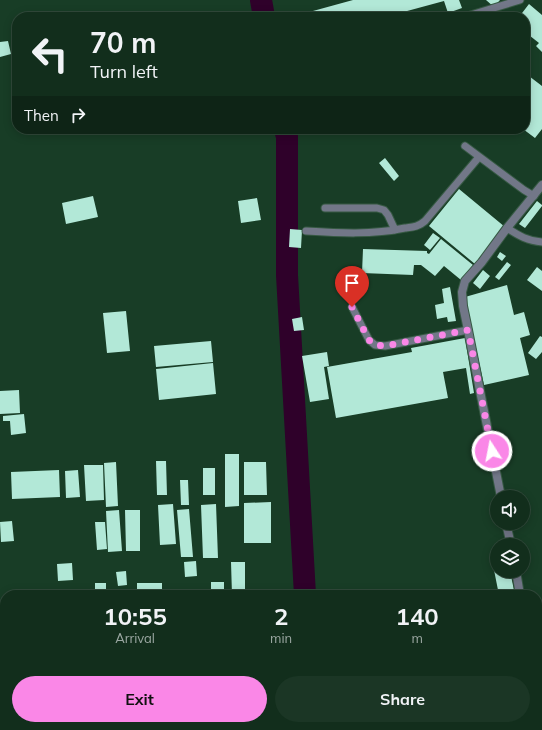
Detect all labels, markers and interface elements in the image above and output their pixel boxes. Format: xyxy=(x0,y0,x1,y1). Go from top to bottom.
text: 70 m xyxy=(90,25,156,60)
icon: left xyxy=(24,28,76,80)
text: Turn left xyxy=(90,60,158,83)
icon: right xyxy=(67,104,89,126)
text: Then xyxy=(24,106,59,125)
pin xyxy=(335,266,369,307)
icon: arrive xyxy=(341,272,363,294)
position arrow xyxy=(471,430,513,472)
map controls xyxy=(490,490,530,578)
button: sound xyxy=(490,490,530,530)
button: layers xyxy=(490,538,530,578)
text: 10:55 xyxy=(103,601,167,631)
text: 2 xyxy=(274,601,288,631)
text: 140 xyxy=(396,601,439,631)
text: Arrival xyxy=(115,630,155,646)
text: min xyxy=(270,630,292,646)
text: m xyxy=(411,630,423,646)
button: Exit xyxy=(12,676,267,722)
button: Share xyxy=(275,676,530,722)

